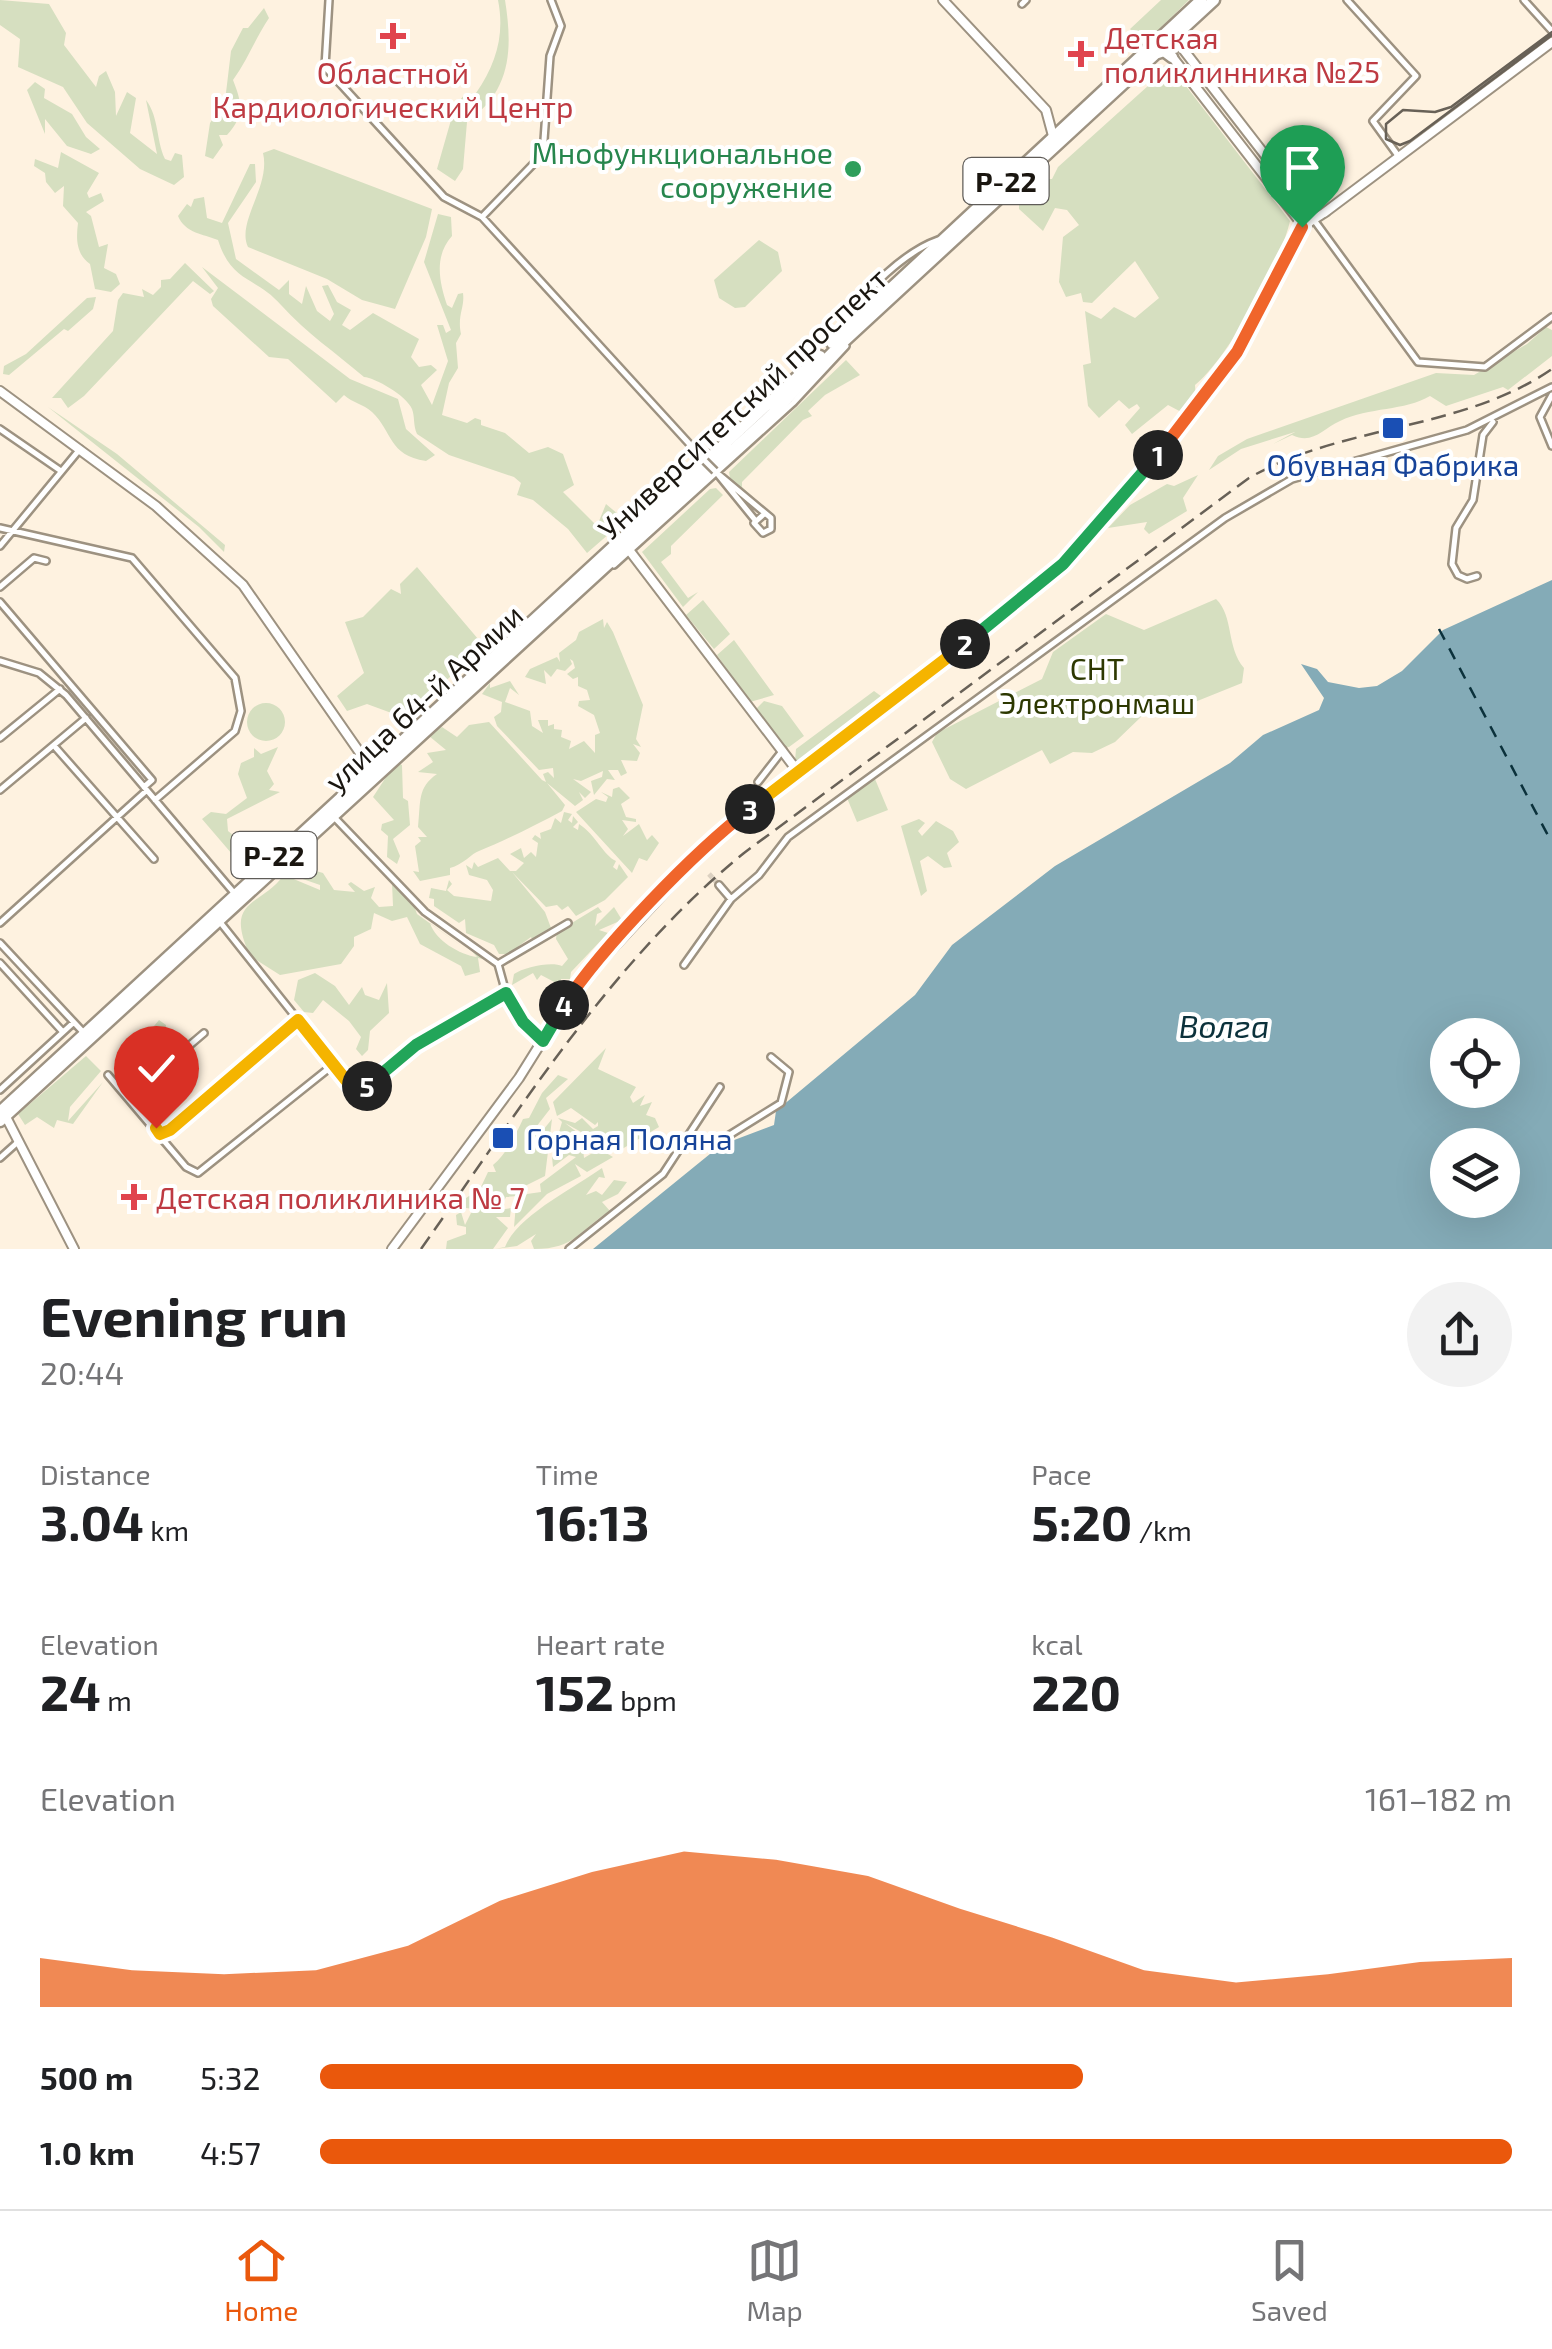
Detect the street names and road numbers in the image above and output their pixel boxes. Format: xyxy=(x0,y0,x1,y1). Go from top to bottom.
road number: Р-22 xyxy=(964,158,1048,204)
street label: Университетский проспект xyxy=(590,260,894,546)
street label: улица 64-й Армии xyxy=(316,596,530,799)
road number: Р-22 xyxy=(232,832,316,878)

